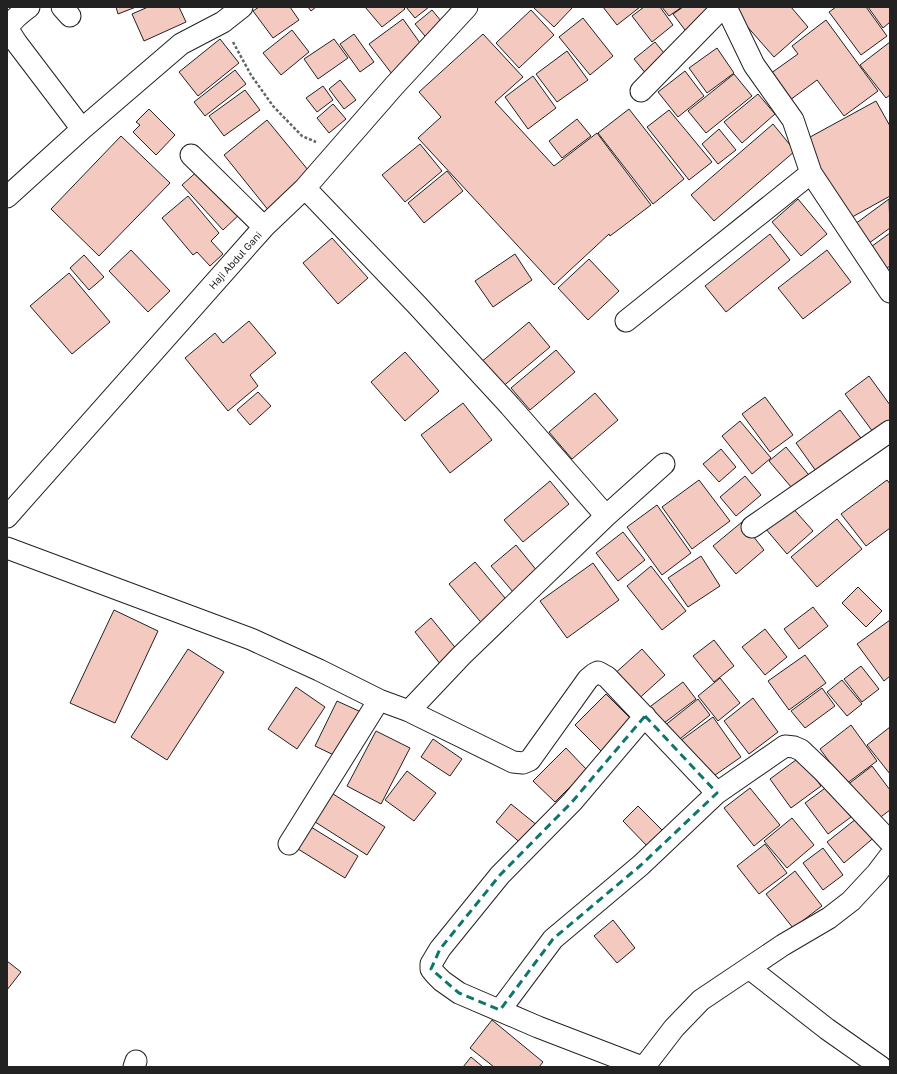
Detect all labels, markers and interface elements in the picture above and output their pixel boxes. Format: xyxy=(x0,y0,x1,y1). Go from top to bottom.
street label: Haji Abdul Gani xyxy=(206,229,264,291)

